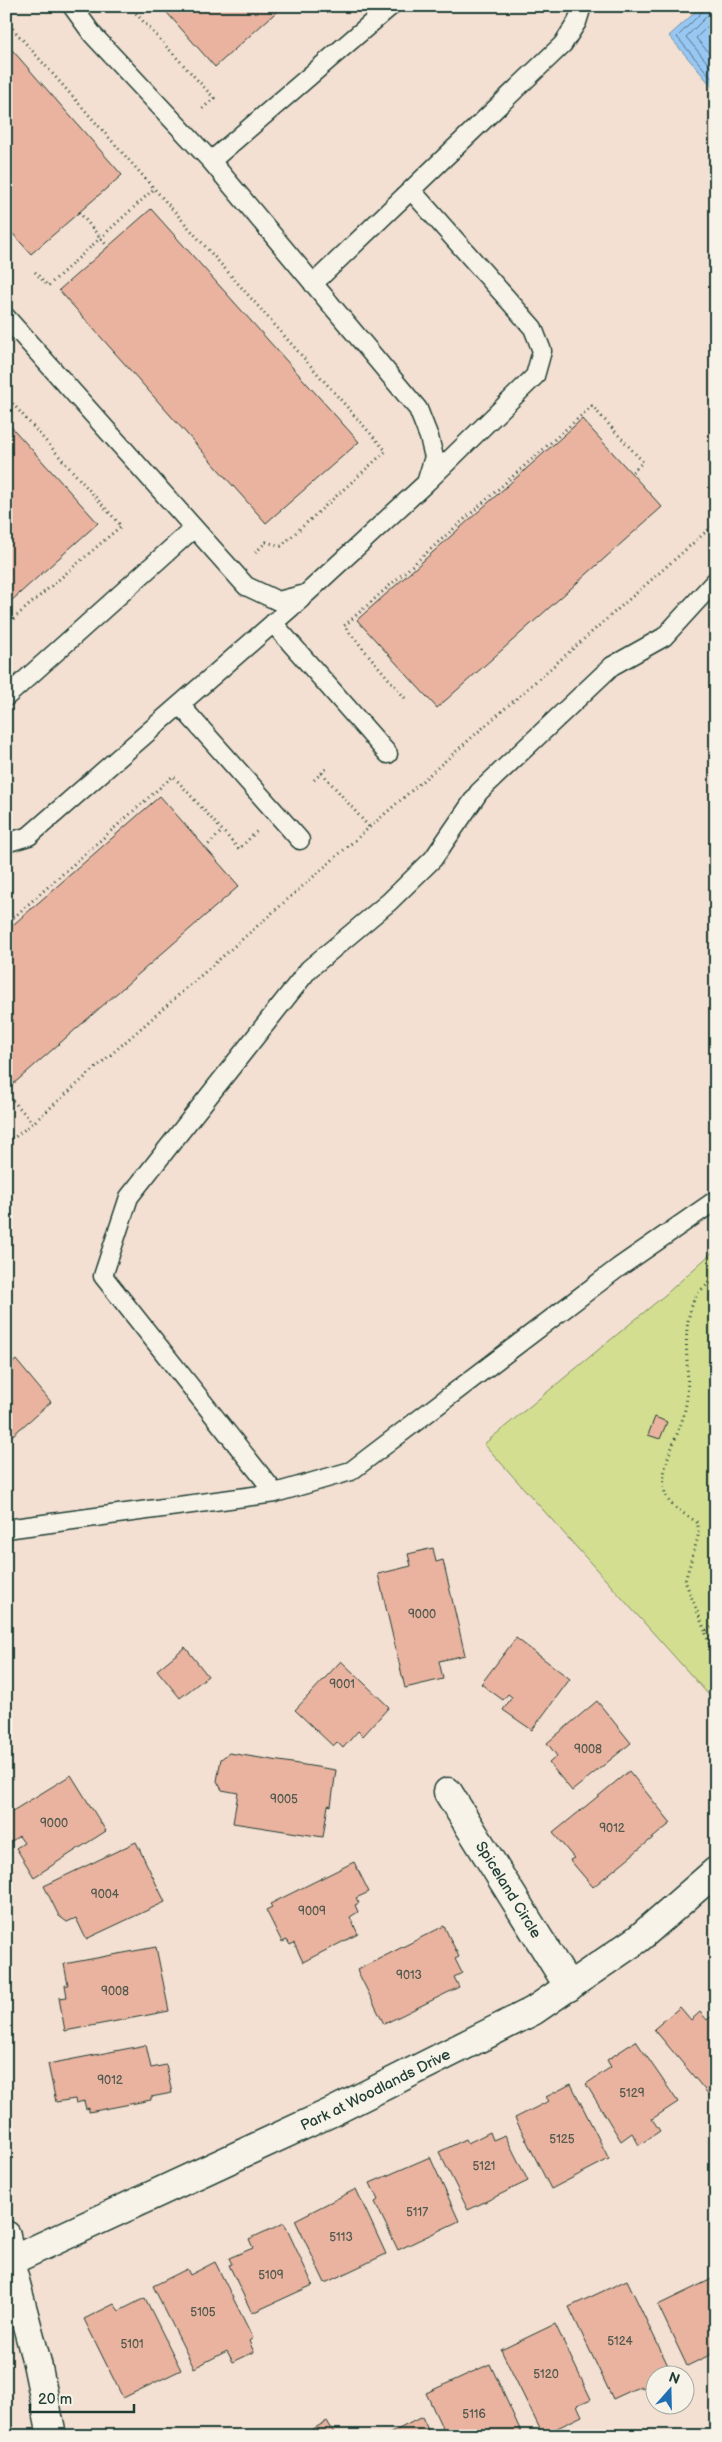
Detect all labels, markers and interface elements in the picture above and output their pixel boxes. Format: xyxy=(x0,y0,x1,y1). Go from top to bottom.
house number: 9000 xyxy=(408,1607,436,1622)
house number: 9001 xyxy=(329,1677,355,1692)
house number: 9008 xyxy=(574,1742,602,1757)
house number: 9005 xyxy=(270,1792,298,1807)
house number: 9000 xyxy=(40,1816,68,1831)
house number: 9012 xyxy=(599,1821,625,1836)
street label: Spiceland Circle xyxy=(471,1838,546,1942)
house number: 9004 xyxy=(91,1887,120,1902)
house number: 9009 xyxy=(298,1904,326,1919)
house number: 9013 xyxy=(396,1968,422,1983)
house number: 9008 xyxy=(101,1984,129,1999)
street label: Park at Woodlands Drive xyxy=(297,2045,454,2135)
house number: 9012 xyxy=(97,2073,123,2088)
house number: 5129 xyxy=(619,2086,645,2101)
house number: 5125 xyxy=(549,2132,575,2147)
house number: 5121 xyxy=(472,2159,496,2174)
house number: 5117 xyxy=(406,2205,428,2220)
house number: 5113 xyxy=(329,2230,353,2245)
house number: 5109 xyxy=(258,2268,284,2283)
house number: 5105 xyxy=(190,2305,216,2320)
house number: 5124 xyxy=(607,2334,634,2349)
house number: 5101 xyxy=(120,2337,144,2352)
north arrow xyxy=(644,2364,694,2414)
house number: 5120 xyxy=(533,2367,559,2382)
text: N xyxy=(666,2368,682,2388)
scale bar xyxy=(30,2382,134,2414)
text: 20 m xyxy=(38,2390,72,2409)
house number: 5116 xyxy=(462,2407,486,2422)

